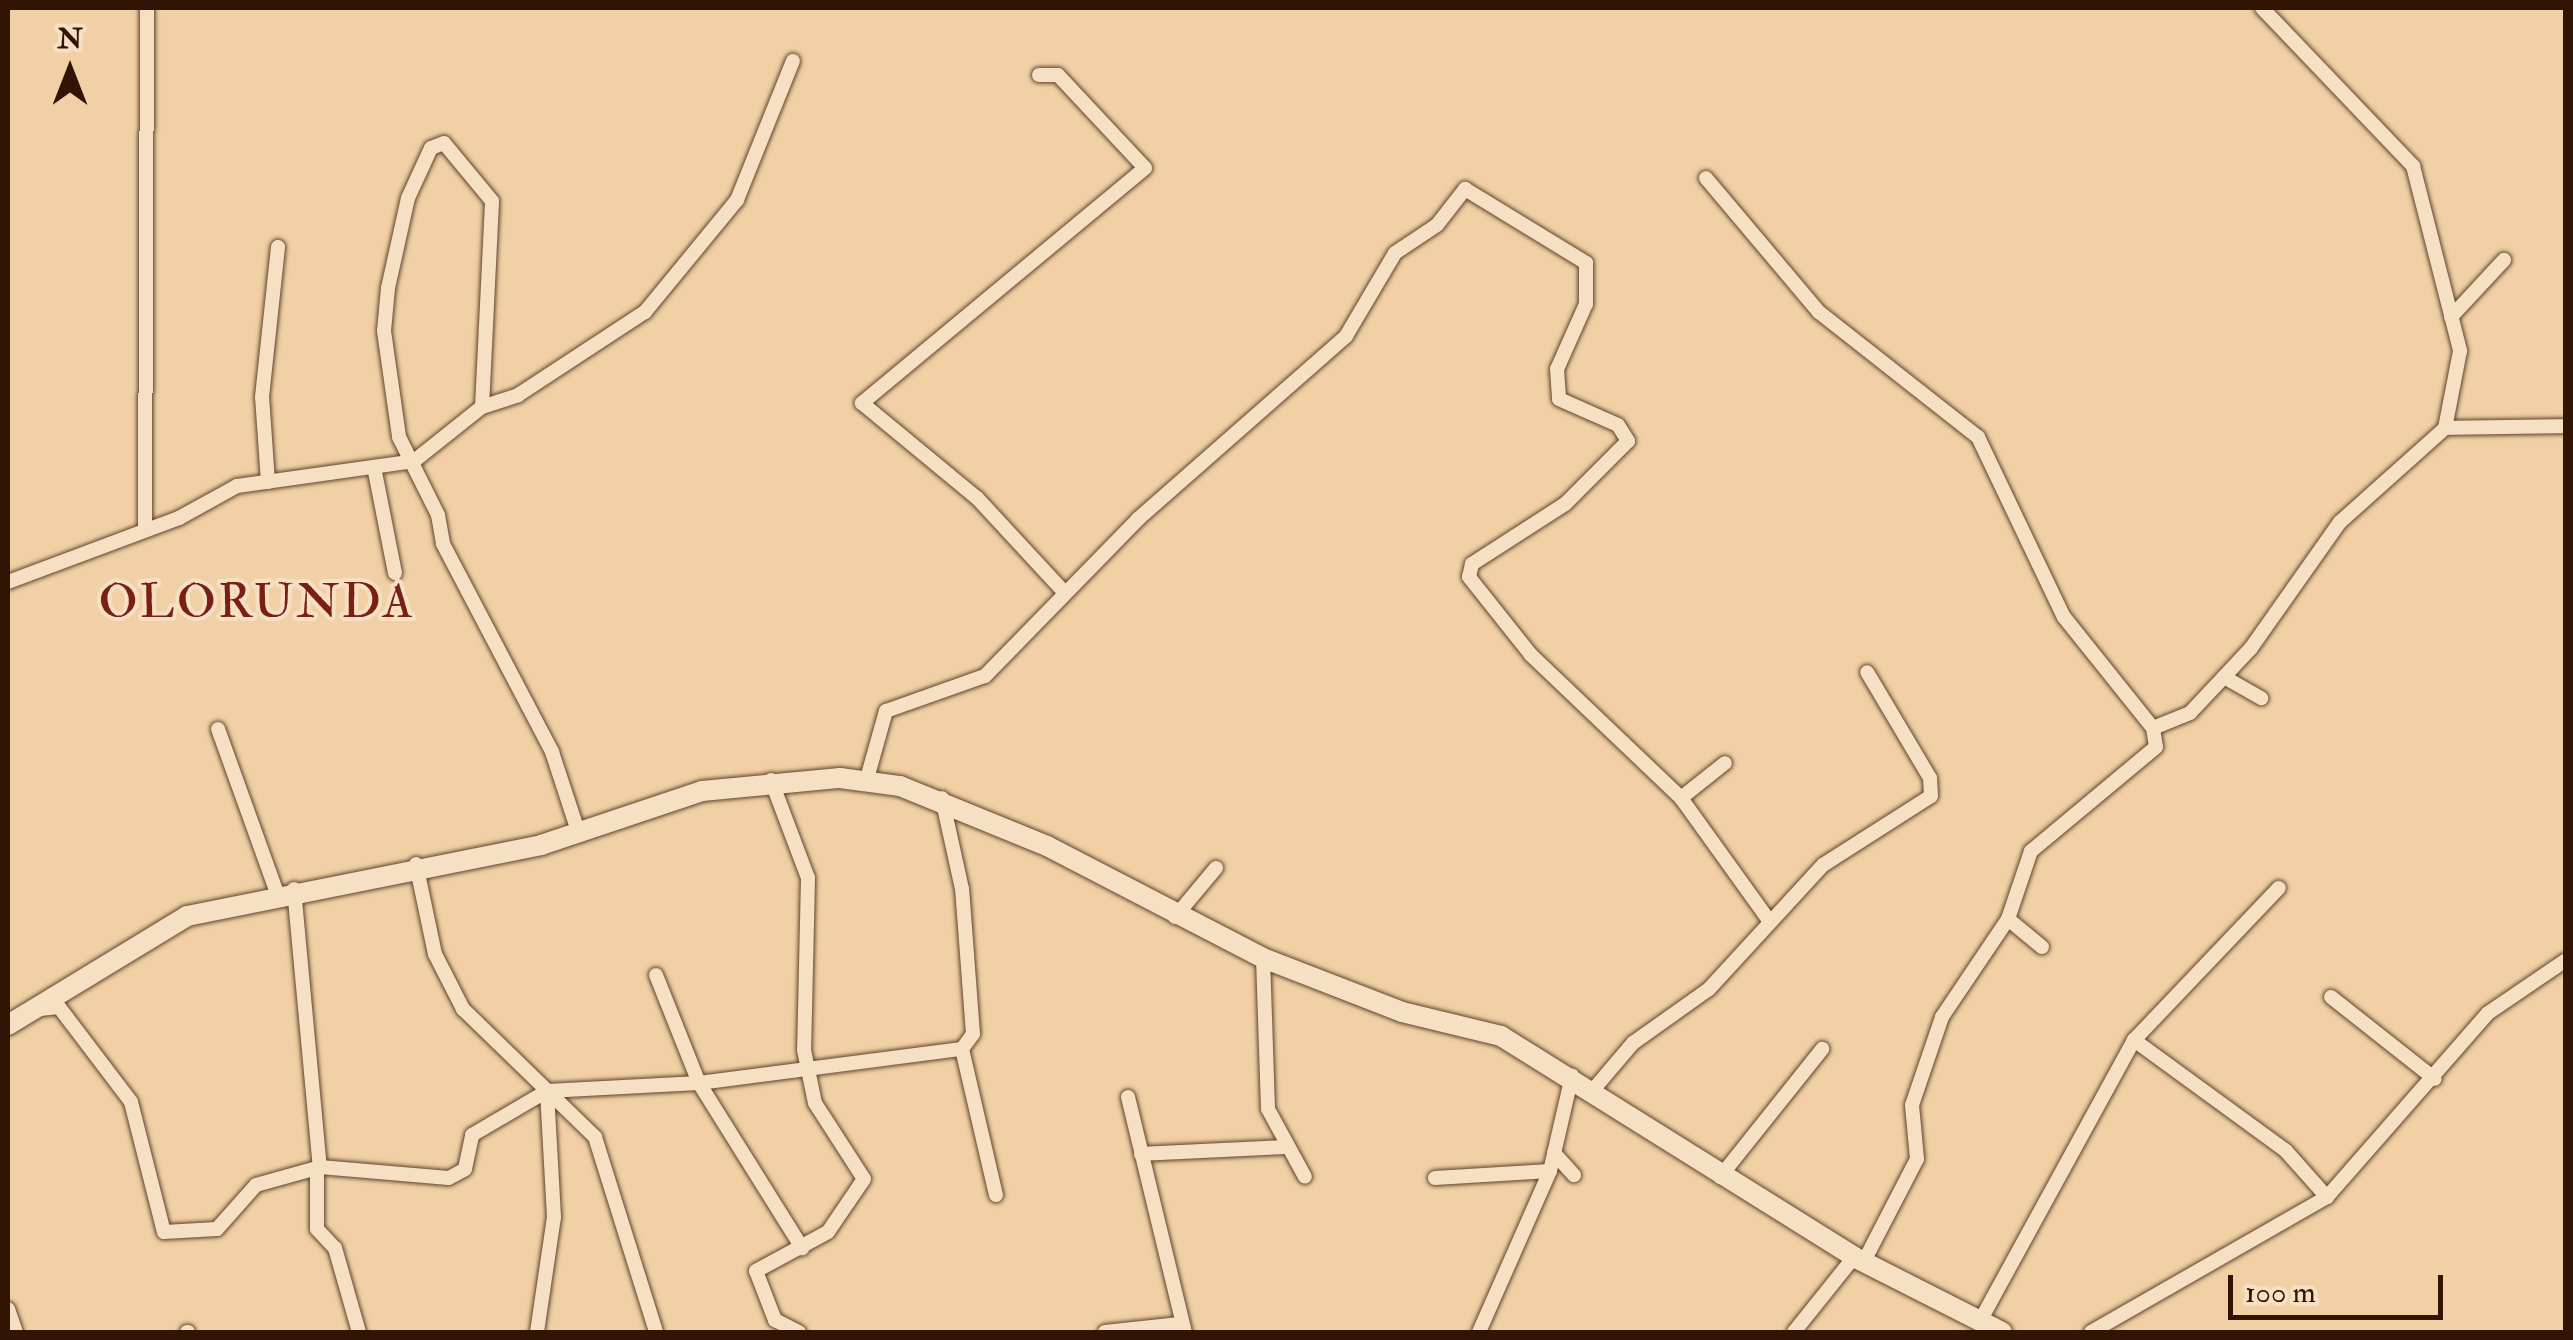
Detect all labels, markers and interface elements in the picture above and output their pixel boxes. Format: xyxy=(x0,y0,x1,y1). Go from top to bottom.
north arrow xyxy=(20,20,120,120)
text: N xyxy=(57,22,83,57)
district label: OLORUNDA xyxy=(98,574,416,632)
scale bar xyxy=(2233,1255,2448,1317)
text: 100 m xyxy=(2245,1274,2316,1311)

